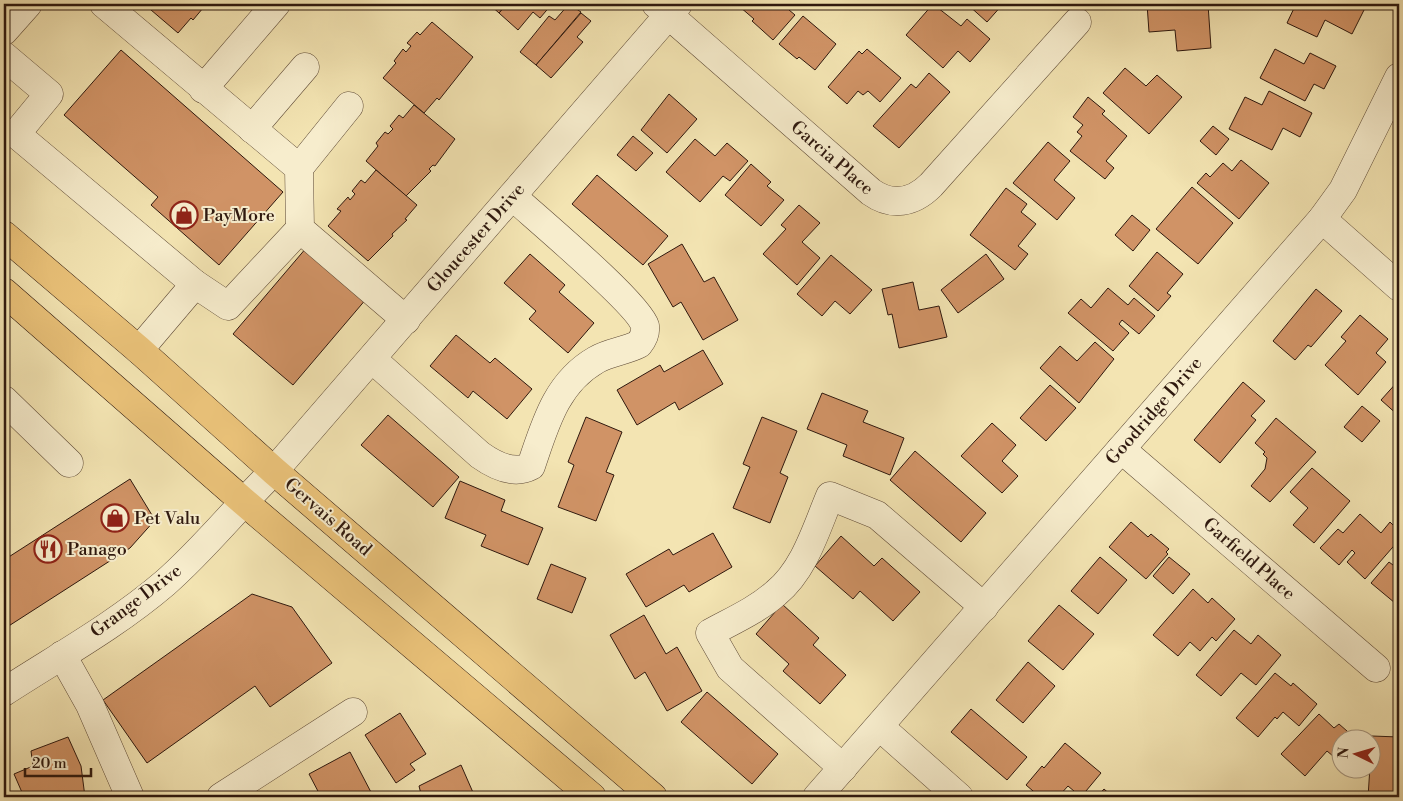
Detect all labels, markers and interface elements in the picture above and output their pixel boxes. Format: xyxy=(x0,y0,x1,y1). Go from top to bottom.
street label: Garcia Place xyxy=(786,116,878,200)
street label: Gloucester Drive xyxy=(422,178,530,298)
shop icon: PayMore xyxy=(169,200,199,230)
place label: PayMore xyxy=(203,204,275,227)
street label: Goodridge Drive xyxy=(1101,352,1207,470)
street label: Gervais Road xyxy=(280,473,377,562)
shop icon: Pet Valu xyxy=(100,503,130,533)
place label: Pet Valu xyxy=(134,507,201,530)
street label: Garfield Place xyxy=(1198,513,1300,605)
restaurant icon: Panago xyxy=(33,534,63,564)
place label: Panago xyxy=(67,538,127,561)
street label: Grange Drive xyxy=(86,559,186,643)
north arrow xyxy=(1330,728,1380,778)
scale bar xyxy=(25,746,91,778)
text: N xyxy=(1335,747,1353,759)
text: 20 m xyxy=(32,754,67,773)

